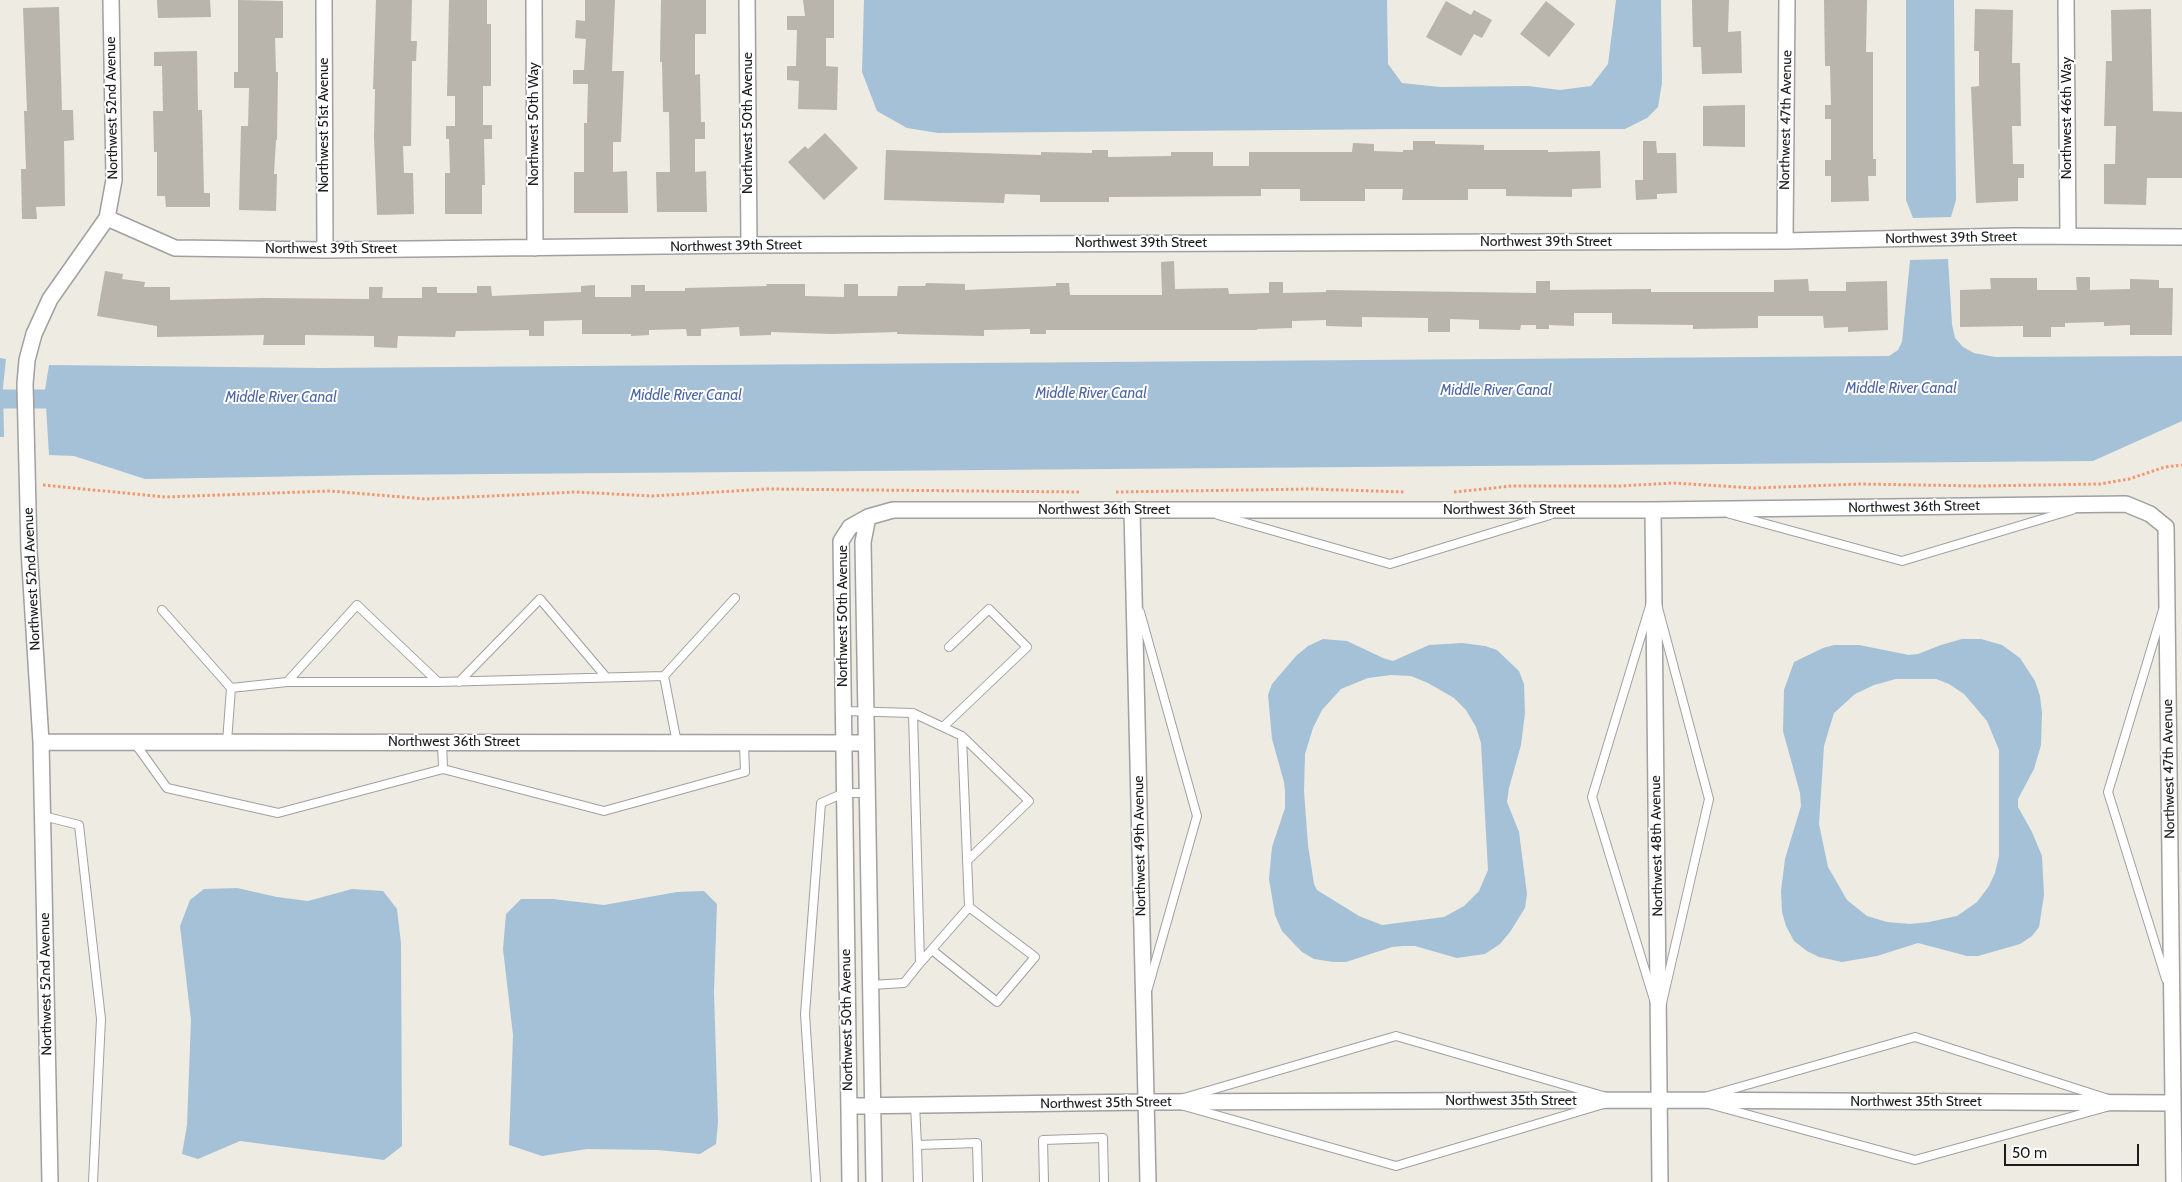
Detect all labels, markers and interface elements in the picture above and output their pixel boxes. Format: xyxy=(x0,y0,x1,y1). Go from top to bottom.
street label: Northwest 52nd Avenue xyxy=(102,36,122,180)
street label: Northwest 47th Avenue xyxy=(1776,50,1796,190)
street label: Northwest 50th Avenue xyxy=(740,52,756,194)
street label: Northwest 51st Avenue xyxy=(316,57,332,193)
street label: Northwest 46th Way xyxy=(2059,57,2075,179)
street label: Northwest 50th Way xyxy=(526,62,542,186)
street label: Northwest 39th Street xyxy=(1885,228,2017,248)
street label: Northwest 39th Street xyxy=(1480,234,1612,250)
street label: Northwest 39th Street xyxy=(1075,235,1207,251)
street label: Northwest 39th Street xyxy=(670,236,802,256)
street label: Northwest 39th Street xyxy=(265,241,397,257)
water label: Middle River Canal xyxy=(1845,380,1957,398)
water label: Middle River Canal xyxy=(1440,382,1552,400)
water label: Middle River Canal xyxy=(1035,385,1147,403)
water label: Middle River Canal xyxy=(630,387,742,405)
water label: Middle River Canal xyxy=(225,389,337,407)
street label: Northwest 36th Street xyxy=(1848,497,1980,517)
street label: Northwest 36th Street xyxy=(1038,502,1170,518)
street label: Northwest 36th Street xyxy=(1443,502,1575,518)
street label: Northwest 52nd Avenue xyxy=(20,507,44,651)
street label: Northwest 50th Avenue xyxy=(835,545,851,687)
street label: Northwest 47th Avenue xyxy=(2159,699,2179,839)
street label: Northwest 36th Street xyxy=(388,734,520,750)
street label: Northwest 49th Avenue xyxy=(1130,775,1150,917)
street label: Northwest 48th Avenue xyxy=(1647,775,1667,917)
street label: Northwest 52nd Avenue xyxy=(36,912,56,1056)
street label: Northwest 50th Avenue xyxy=(837,949,857,1091)
street label: Northwest 35th Street xyxy=(1040,1093,1172,1113)
street label: Northwest 35th Street xyxy=(1445,1093,1577,1109)
street label: Northwest 35th Street xyxy=(1850,1094,1982,1110)
scale bar xyxy=(2007,1134,2142,1166)
text: 50 m xyxy=(2012,1144,2047,1162)

